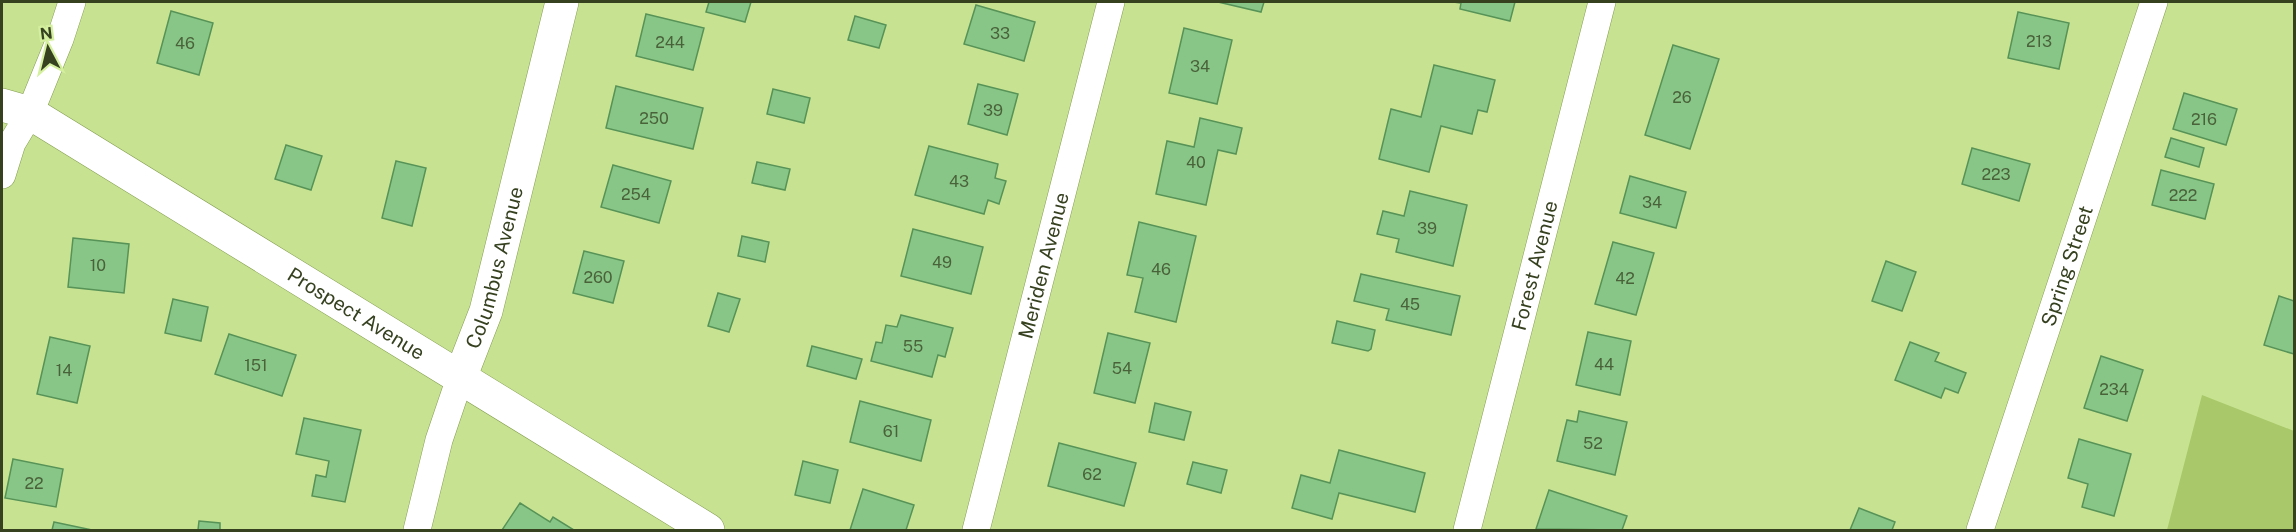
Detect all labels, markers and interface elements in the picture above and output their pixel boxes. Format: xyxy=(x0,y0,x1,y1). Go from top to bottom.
north arrow xyxy=(18,18,78,78)
text: N xyxy=(39,23,54,44)
house number: 33 xyxy=(990,24,1010,43)
house number: 213 xyxy=(2026,32,2052,51)
house number: 244 xyxy=(655,33,685,52)
house number: 46 xyxy=(175,34,195,53)
house number: 34 xyxy=(1190,57,1210,76)
house number: 26 xyxy=(1672,88,1692,107)
house number: 39 xyxy=(983,101,1003,120)
house number: 250 xyxy=(639,109,669,128)
house number: 216 xyxy=(2191,110,2217,129)
house number: 40 xyxy=(1186,153,1206,172)
house number: 223 xyxy=(1981,165,2011,184)
house number: 43 xyxy=(949,172,969,191)
street label: Columbus Avenue xyxy=(461,184,528,352)
house number: 254 xyxy=(621,185,651,204)
house number: 222 xyxy=(2169,186,2197,205)
street label: Meriden Avenue xyxy=(1013,190,1074,341)
house number: 34 xyxy=(1642,193,1662,212)
street label: Forest Avenue xyxy=(1507,198,1563,333)
street label: Spring Street xyxy=(2036,203,2098,329)
house number: 39 xyxy=(1417,219,1437,238)
house number: 49 xyxy=(932,253,952,272)
house number: 10 xyxy=(90,256,106,275)
house number: 46 xyxy=(1151,260,1171,279)
street label: Prospect Avenue xyxy=(283,262,429,365)
house number: 260 xyxy=(583,268,613,287)
house number: 42 xyxy=(1615,269,1635,288)
house number: 45 xyxy=(1400,295,1420,314)
house number: 55 xyxy=(903,337,923,356)
house number: 44 xyxy=(1594,355,1614,374)
house number: 151 xyxy=(244,356,268,375)
house number: 54 xyxy=(1112,359,1132,378)
house number: 14 xyxy=(56,361,72,380)
house number: 234 xyxy=(2099,380,2129,399)
house number: 61 xyxy=(883,422,899,441)
house number: 52 xyxy=(1583,434,1603,453)
house number: 62 xyxy=(1082,465,1102,484)
house number: 22 xyxy=(24,474,44,493)

